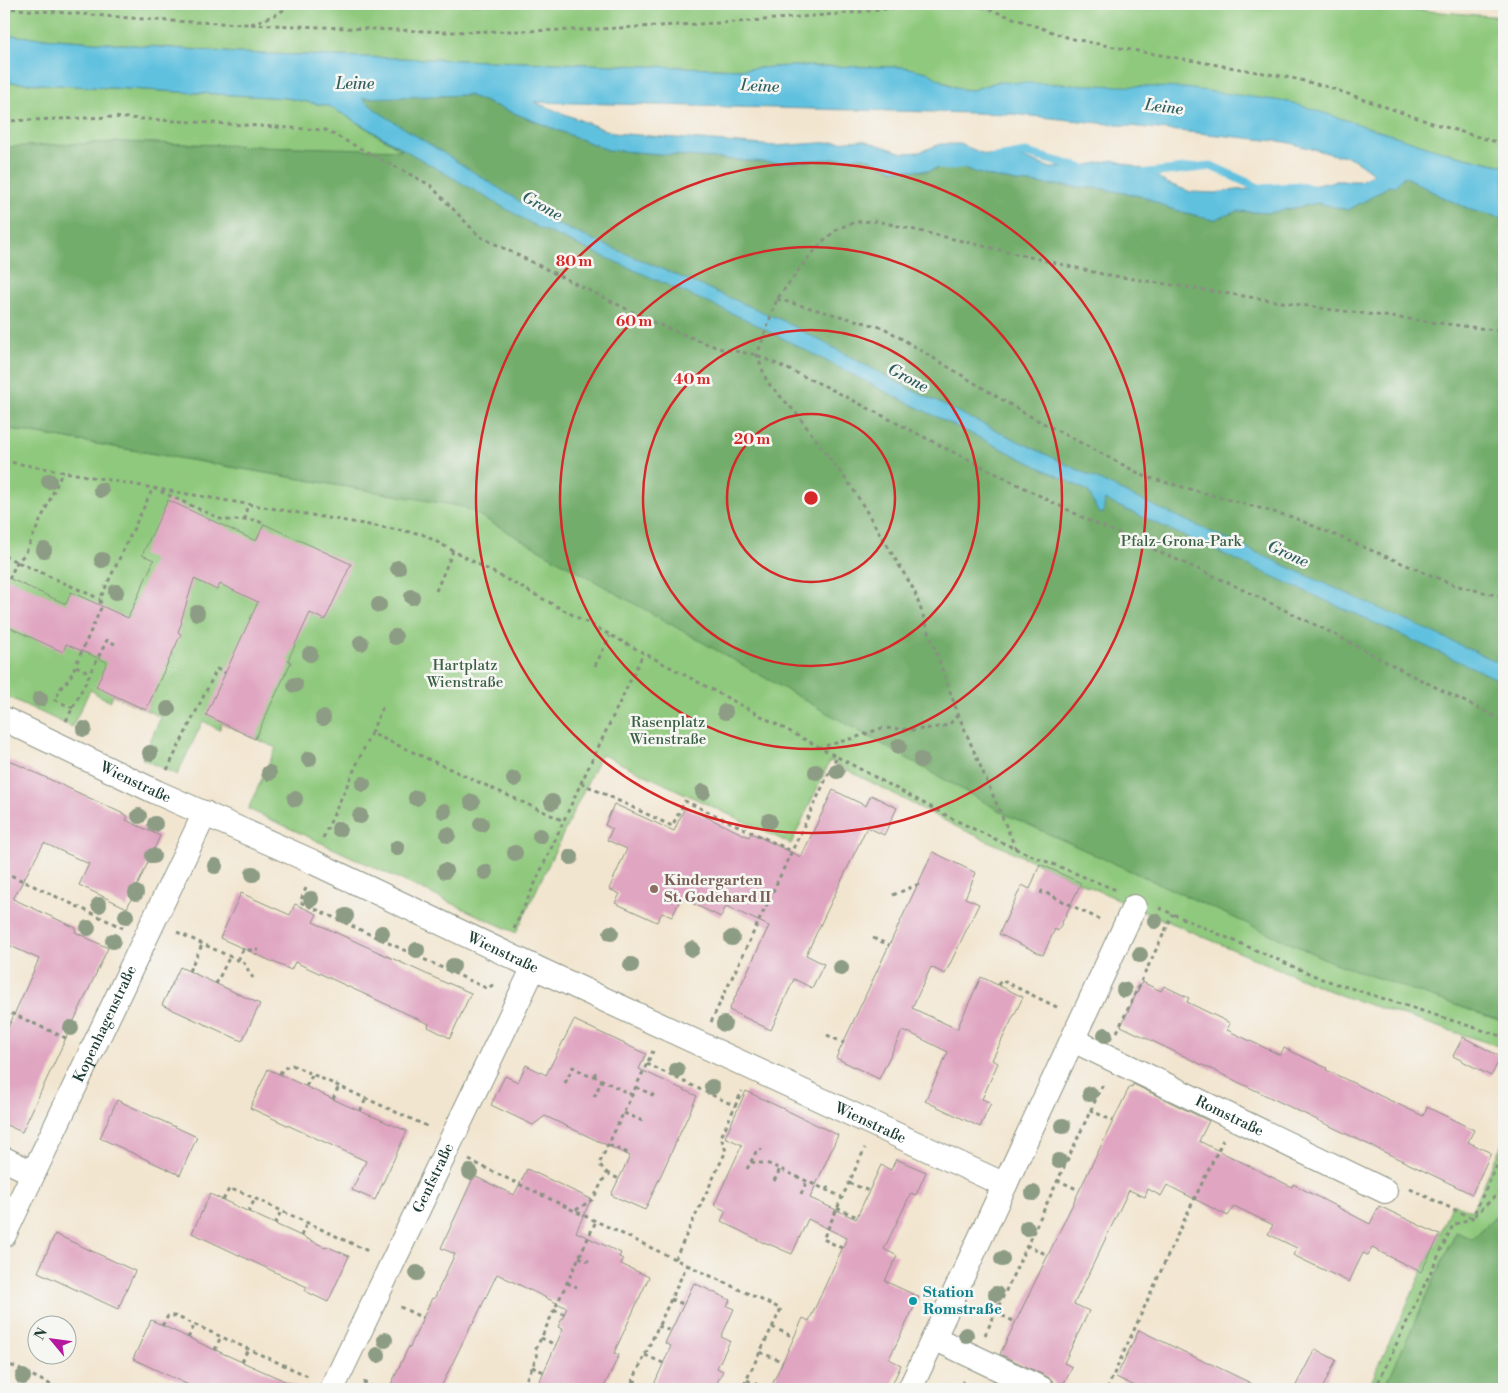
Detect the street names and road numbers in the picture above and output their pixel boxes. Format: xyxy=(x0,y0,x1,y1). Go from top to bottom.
street label: Wienstraße xyxy=(96,757,174,807)
street label: Wienstraße xyxy=(464,927,542,977)
street label: Kopenhagenstraße xyxy=(69,962,141,1085)
street label: Romstraße xyxy=(1192,1091,1267,1140)
street label: Wienstraße xyxy=(831,1098,909,1147)
street label: Genfstraße xyxy=(408,1140,458,1216)

